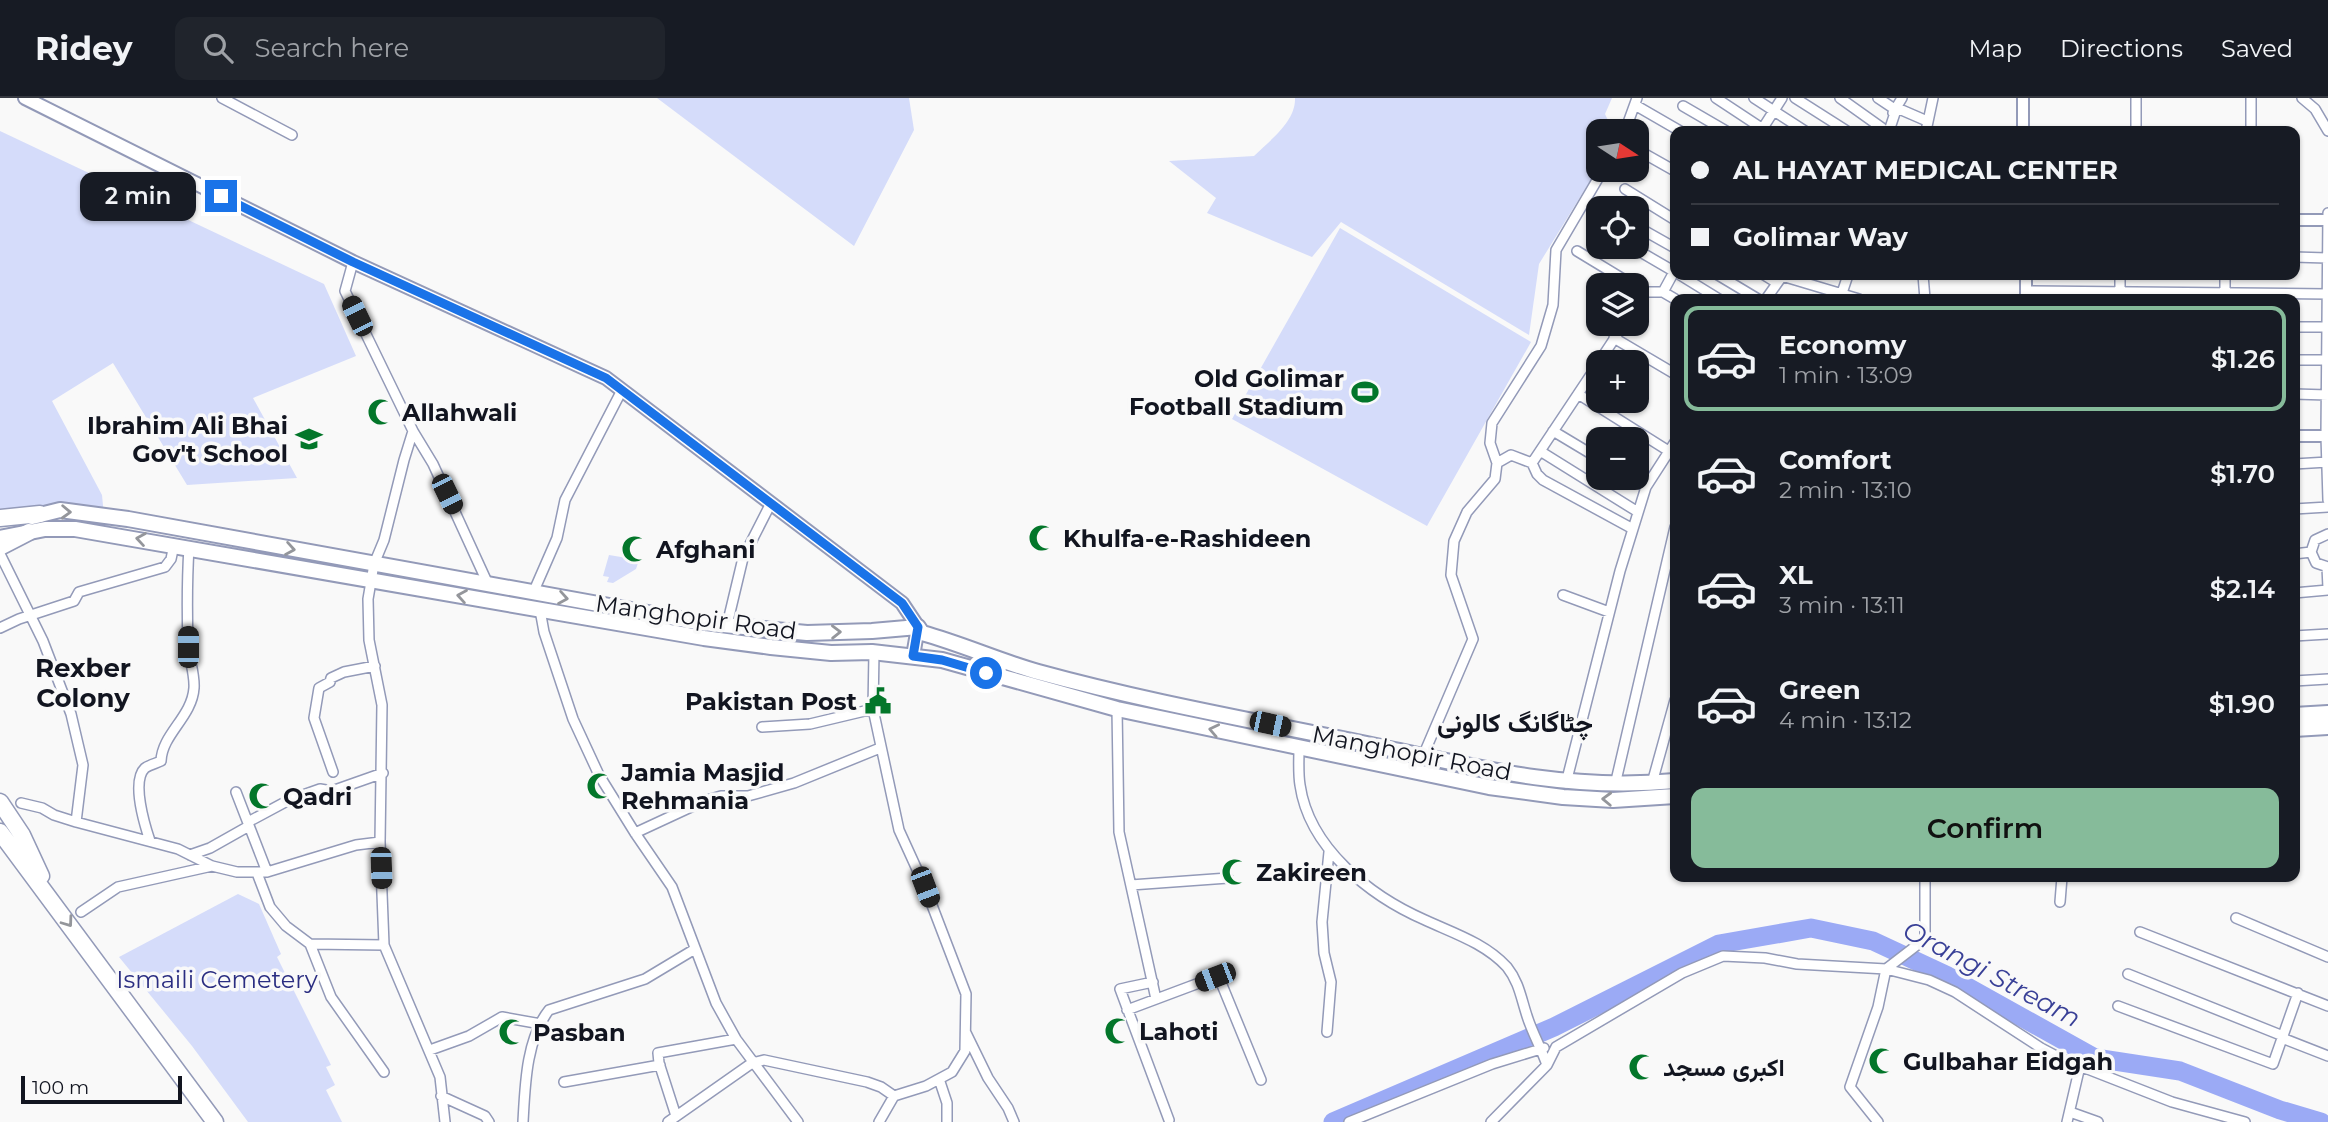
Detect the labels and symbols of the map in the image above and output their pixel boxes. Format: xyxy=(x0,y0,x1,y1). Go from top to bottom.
north arrow xyxy=(1586,119,1648,182)
callout: 2 min xyxy=(81,172,196,220)
route end xyxy=(205,180,237,212)
car xyxy=(339,293,376,339)
place label: Old Golimar Football Stadium xyxy=(1129,364,1344,421)
sports icon: Old Golimar Football Stadium xyxy=(1350,377,1380,407)
mosque icon: Allahwali xyxy=(366,397,396,427)
place label: Allahwali xyxy=(401,398,517,427)
place label: Ibrahim Ali Bhai Gov't School xyxy=(87,411,288,468)
school or university icon: Ibrahim Ali Bhai Gov't School xyxy=(294,424,324,454)
car xyxy=(429,471,466,517)
one-way arrow xyxy=(61,504,72,519)
mosque icon: Khulfa-e-Rashideen xyxy=(1027,523,1057,553)
place label: Khulfa-e-Rashideen xyxy=(1063,524,1311,553)
one-way arrow xyxy=(135,532,147,547)
mosque icon: Afghani xyxy=(620,534,650,564)
place label: Afghani xyxy=(655,535,756,564)
one-way arrow xyxy=(285,541,296,556)
one-way arrow xyxy=(456,589,468,604)
street label: Manghopir Road xyxy=(594,589,798,645)
one-way arrow xyxy=(557,590,569,605)
one-way arrow xyxy=(832,624,842,640)
car xyxy=(178,626,199,668)
district label: Rexber Colony xyxy=(35,652,131,714)
route start xyxy=(970,657,1002,689)
public building icon: Pakistan Post xyxy=(863,686,893,716)
place label: Pakistan Post xyxy=(685,687,858,716)
district label: چٹاگانگ کالونی xyxy=(1437,707,1593,741)
car xyxy=(1248,709,1293,739)
street label: Manghopir Road xyxy=(1310,719,1514,787)
one-way arrow xyxy=(1208,723,1220,738)
place label: Jamia Masjid Rehmania xyxy=(620,758,784,815)
mosque icon: Jamia Masjid Rehmania xyxy=(585,771,615,801)
mosque icon: Qadri xyxy=(247,781,277,811)
place label: Qadri xyxy=(283,782,352,811)
one-way arrow xyxy=(1601,791,1612,806)
car xyxy=(370,847,393,889)
mosque icon: Zakireen xyxy=(1220,857,1250,887)
place label: Zakireen xyxy=(1256,858,1367,887)
car xyxy=(908,864,943,910)
one-way arrow xyxy=(60,914,73,927)
water label: Orangi Stream xyxy=(1898,914,2086,1034)
car xyxy=(1192,960,1239,994)
park label: Ismaili Cemetery xyxy=(116,965,318,994)
mosque icon: Lahoti xyxy=(1103,1016,1133,1046)
mosque icon: Pasban xyxy=(497,1017,527,1047)
place label: Lahoti xyxy=(1139,1017,1218,1046)
place label: Pasban xyxy=(533,1018,626,1047)
mosque icon: Gulbahar Eidgah xyxy=(1867,1046,1897,1076)
place label: Gulbahar Eidgah xyxy=(1903,1047,2113,1076)
mosque icon: اکبری مسجد xyxy=(1627,1052,1657,1082)
place label: اکبری مسجد xyxy=(1663,1053,1785,1083)
scale bar xyxy=(21,1073,182,1105)

